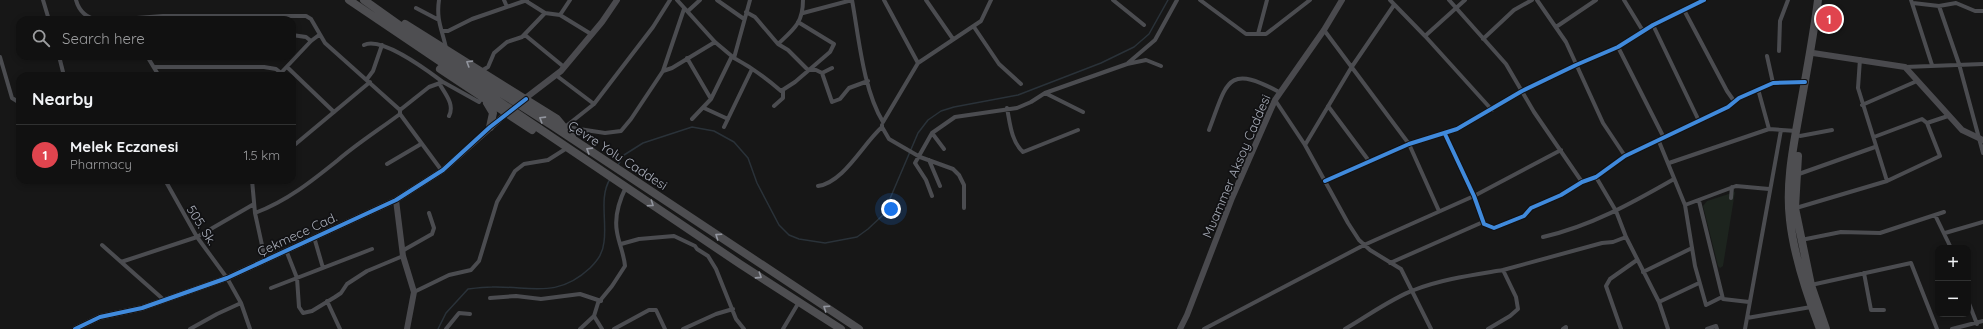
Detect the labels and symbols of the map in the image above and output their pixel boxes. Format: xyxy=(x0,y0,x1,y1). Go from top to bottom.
pin: 1 xyxy=(1816,4,1842,34)
one-way arrow xyxy=(466,60,473,68)
street label: Muammer Aksoy Caddesi xyxy=(1199,92,1273,240)
one-way arrow xyxy=(539,116,546,124)
street label: Çevre Yolu Caddesi xyxy=(565,117,671,193)
one-way arrow xyxy=(586,147,593,155)
one-way arrow xyxy=(647,199,654,207)
your location xyxy=(881,199,901,219)
street label: 505. Sk. xyxy=(184,202,220,248)
street label: Çekmece Cad. xyxy=(255,209,339,259)
one-way arrow xyxy=(716,234,723,241)
one-way arrow xyxy=(755,271,762,279)
one-way arrow xyxy=(824,306,831,313)

